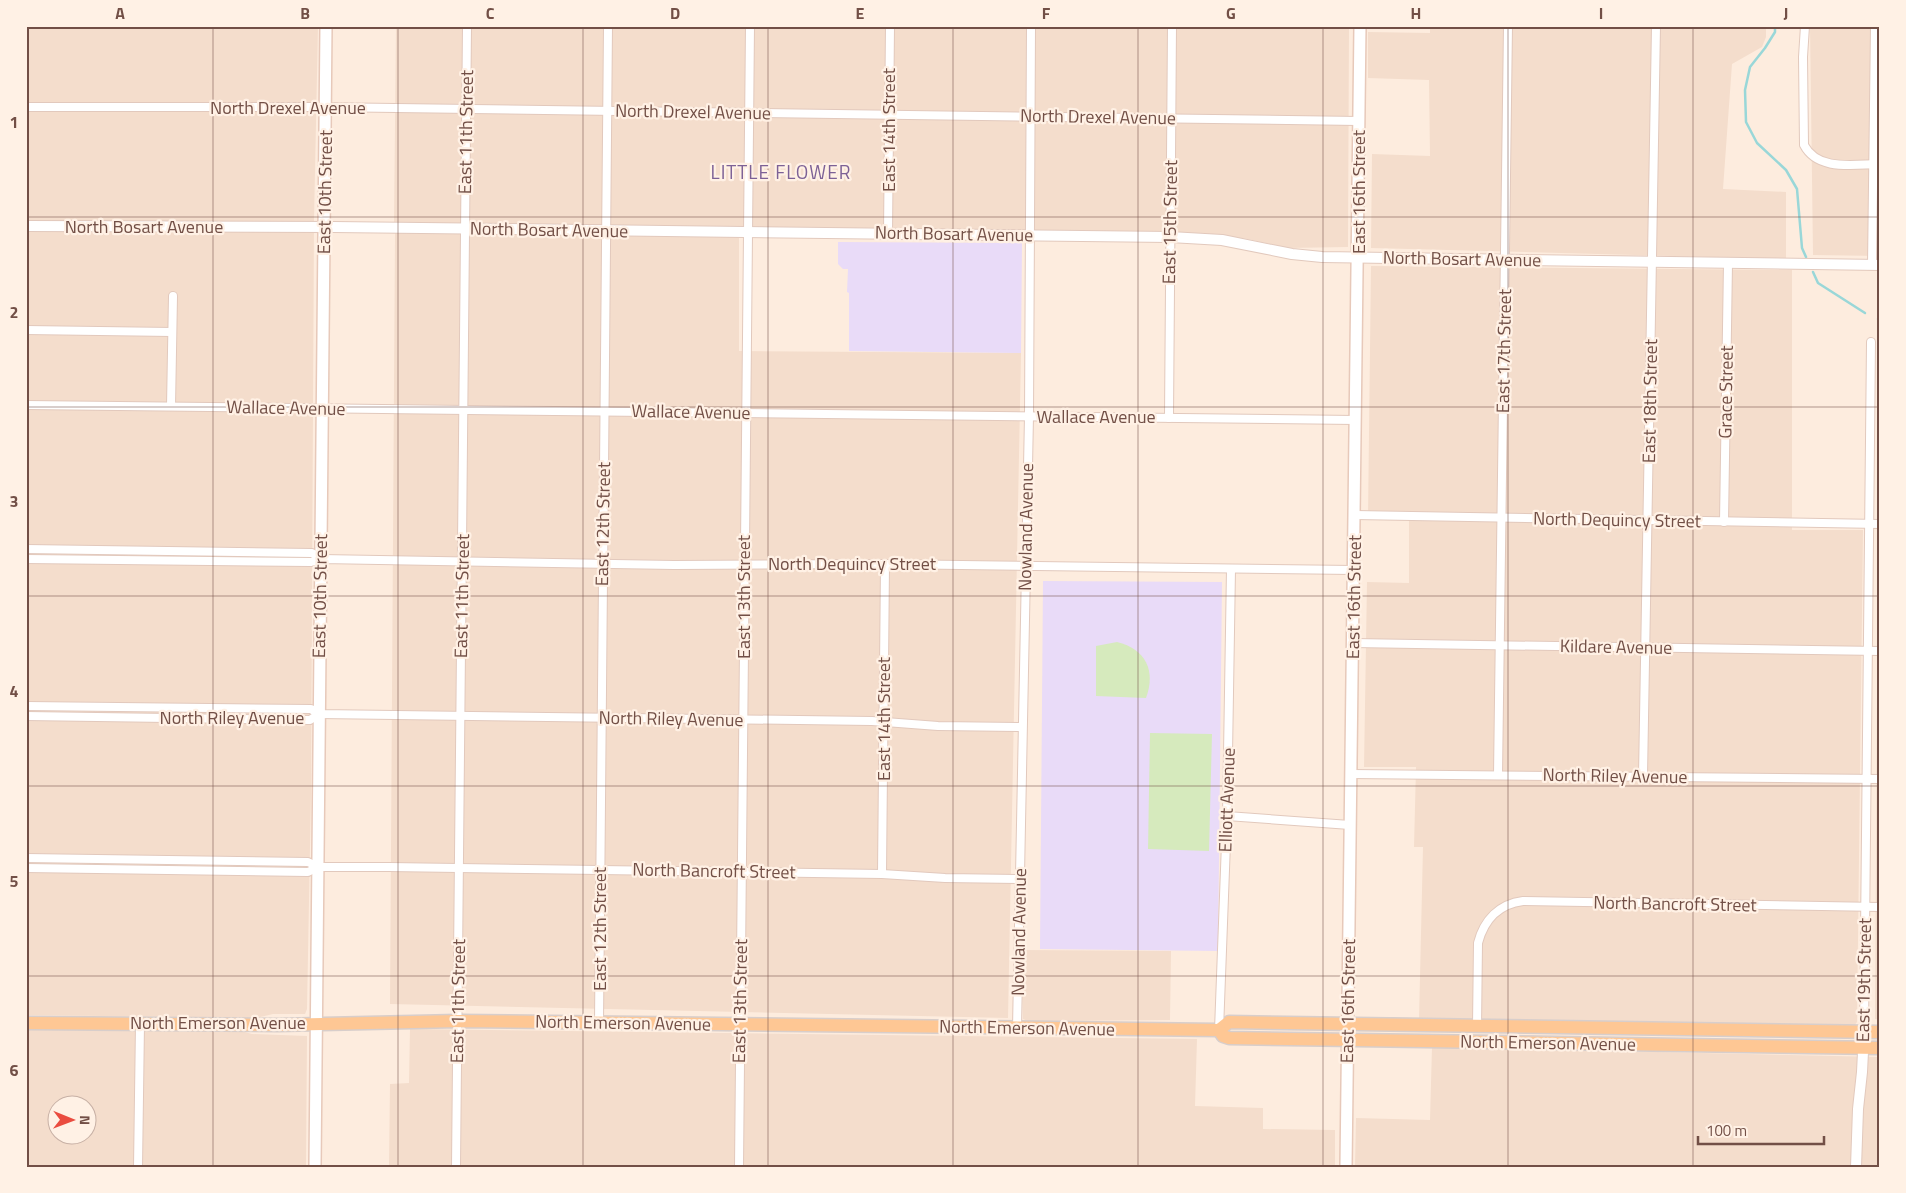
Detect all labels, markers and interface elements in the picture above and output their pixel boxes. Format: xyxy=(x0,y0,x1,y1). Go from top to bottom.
text: A xyxy=(115,1,125,25)
text: B xyxy=(300,1,310,25)
text: C xyxy=(486,1,495,25)
text: D xyxy=(670,1,680,25)
text: E xyxy=(856,1,865,25)
text: F xyxy=(1042,1,1051,25)
text: G xyxy=(1226,1,1236,25)
text: H xyxy=(1411,1,1421,25)
text: I xyxy=(1599,1,1603,25)
text: J xyxy=(1784,1,1788,25)
street label: East 14th Street xyxy=(875,67,902,192)
street label: East 11th Street xyxy=(451,69,480,194)
street label: North Drexel Avenue xyxy=(210,94,366,121)
street label: North Drexel Avenue xyxy=(615,97,771,126)
street label: North Drexel Avenue xyxy=(1020,102,1176,131)
text: 1 xyxy=(10,110,18,134)
street label: East 10th Street xyxy=(310,129,339,254)
street label: East 16th Street xyxy=(1345,129,1372,254)
district label: LITTLE FLOWER xyxy=(711,157,851,186)
street label: East 15th Street xyxy=(1155,159,1184,284)
street label: North Bosart Avenue xyxy=(65,213,223,240)
street label: North Bosart Avenue xyxy=(470,215,629,244)
street label: North Bosart Avenue xyxy=(875,219,1034,248)
street label: North Bosart Avenue xyxy=(1383,244,1542,273)
street label: East 17th Street xyxy=(1489,288,1518,413)
text: 2 xyxy=(10,300,18,324)
street label: East 18th Street xyxy=(1635,338,1664,463)
street label: Grace Street xyxy=(1711,344,1740,439)
street label: Wallace Avenue xyxy=(226,393,346,422)
street label: Wallace Avenue xyxy=(631,397,751,426)
street label: Wallace Avenue xyxy=(1036,403,1156,430)
street label: East 12th Street xyxy=(588,461,617,586)
street label: Nowland Avenue xyxy=(1011,463,1040,591)
text: 3 xyxy=(10,489,18,513)
street label: North Dequincy Street xyxy=(1533,505,1702,534)
street label: East 10th Street xyxy=(305,533,334,658)
street label: East 11th Street xyxy=(447,533,476,658)
street label: East 13th Street xyxy=(730,534,757,659)
street label: East 16th Street xyxy=(1339,534,1368,659)
street label: North Dequincy Street xyxy=(768,550,937,577)
street label: Kildare Avenue xyxy=(1560,632,1672,661)
street label: East 14th Street xyxy=(870,656,897,781)
text: 4 xyxy=(10,679,19,703)
street label: North Riley Avenue xyxy=(160,704,304,731)
street label: North Riley Avenue xyxy=(598,704,744,733)
street label: Elliott Avenue xyxy=(1211,747,1242,853)
street label: North Riley Avenue xyxy=(1542,761,1688,790)
street label: North Bancroft Street xyxy=(632,856,797,885)
street label: East 12th Street xyxy=(586,866,613,991)
street label: Nowland Avenue xyxy=(1004,868,1033,996)
text: 5 xyxy=(10,869,19,893)
street label: North Bancroft Street xyxy=(1593,889,1758,918)
street label: East 19th Street xyxy=(1849,917,1878,1042)
street label: East 11th Street xyxy=(443,938,472,1063)
street label: East 13th Street xyxy=(725,938,754,1063)
street label: East 16th Street xyxy=(1333,938,1362,1063)
street label: North Emerson Avenue xyxy=(535,1007,711,1038)
street label: North Emerson Avenue xyxy=(130,1009,306,1036)
street label: North Emerson Avenue xyxy=(939,1012,1115,1043)
street label: North Emerson Avenue xyxy=(1460,1027,1636,1058)
text: 6 xyxy=(10,1058,19,1082)
north arrow xyxy=(48,1096,98,1146)
scale bar xyxy=(1698,1113,1825,1145)
text: N xyxy=(75,1115,96,1125)
text: 100 m xyxy=(1706,1119,1747,1142)

